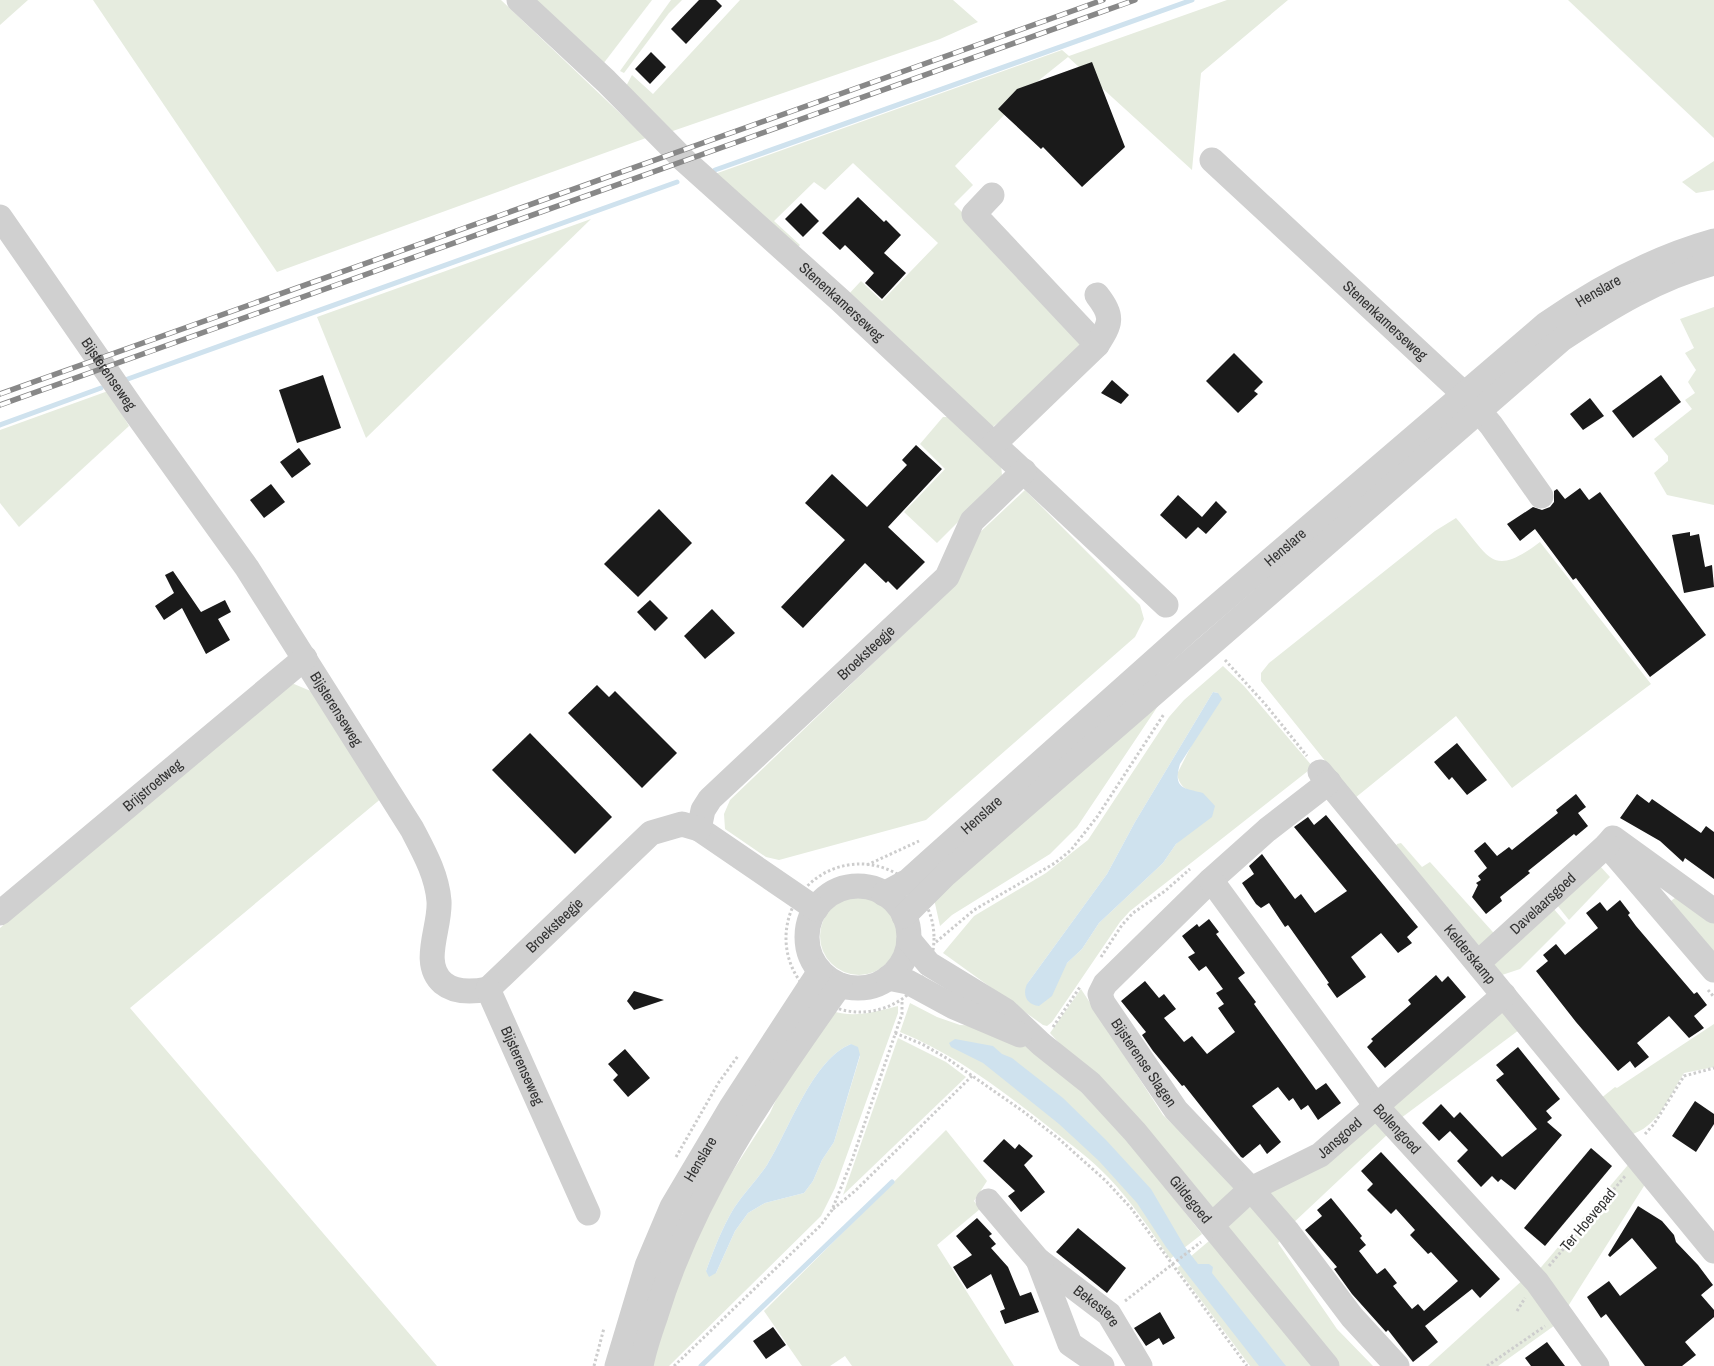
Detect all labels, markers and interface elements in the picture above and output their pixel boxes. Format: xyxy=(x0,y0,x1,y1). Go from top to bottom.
street label: Stenenkamerseweg xyxy=(795,257,889,346)
street label: Henslare xyxy=(1571,269,1624,312)
street label: Stenenkamerseweg xyxy=(1338,276,1432,365)
street label: Bijsterenseweg xyxy=(77,333,142,414)
street label: Henslare xyxy=(1259,523,1311,571)
street label: Broeksteegje xyxy=(832,620,899,685)
street label: Bijsterenseweg xyxy=(305,668,368,750)
street label: Brijstroetweg xyxy=(118,754,187,816)
street label: Henslare xyxy=(956,790,1007,839)
street label: Davelaarsgoed xyxy=(1505,868,1580,939)
street label: Broeksteegje xyxy=(521,892,587,957)
street label: Kelderskamp xyxy=(1439,920,1501,988)
street label: Bijsterense Slagen xyxy=(1106,1014,1182,1111)
street label: Bijsterenseweg xyxy=(496,1023,550,1108)
street label: Bollengoed xyxy=(1369,1099,1426,1158)
street label: Jansgoed xyxy=(1312,1112,1366,1163)
street label: Henslare xyxy=(678,1132,722,1186)
street label: Gildegoed xyxy=(1165,1171,1217,1228)
street label: Ter Hoevepad xyxy=(1555,1184,1620,1256)
street label: Bekestere xyxy=(1069,1280,1125,1331)

